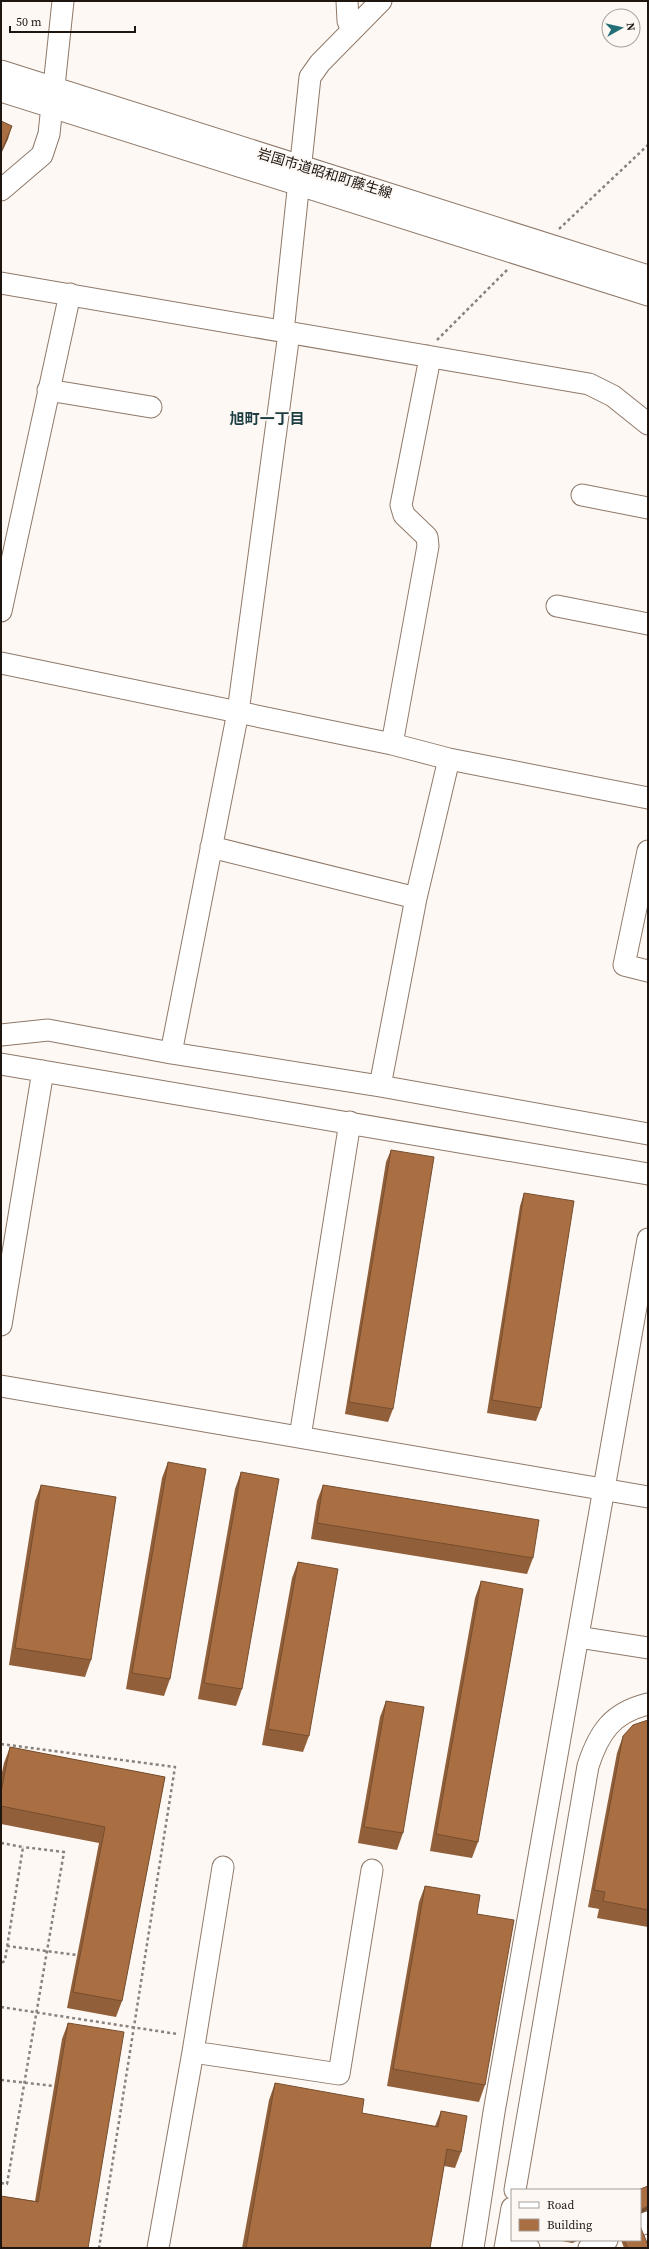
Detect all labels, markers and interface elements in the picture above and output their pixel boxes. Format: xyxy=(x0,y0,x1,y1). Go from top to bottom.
scale bar xyxy=(10,8,135,34)
north arrow xyxy=(601,8,641,48)
text: 50 m xyxy=(16,14,42,30)
text: N xyxy=(622,22,638,32)
street label: 岩国市道昭和町藤生線 xyxy=(255,143,395,203)
district label: 旭町一丁目 xyxy=(229,408,305,429)
legend xyxy=(511,2189,641,2241)
text: Road xyxy=(547,2197,574,2213)
text: Building xyxy=(547,2217,592,2233)

